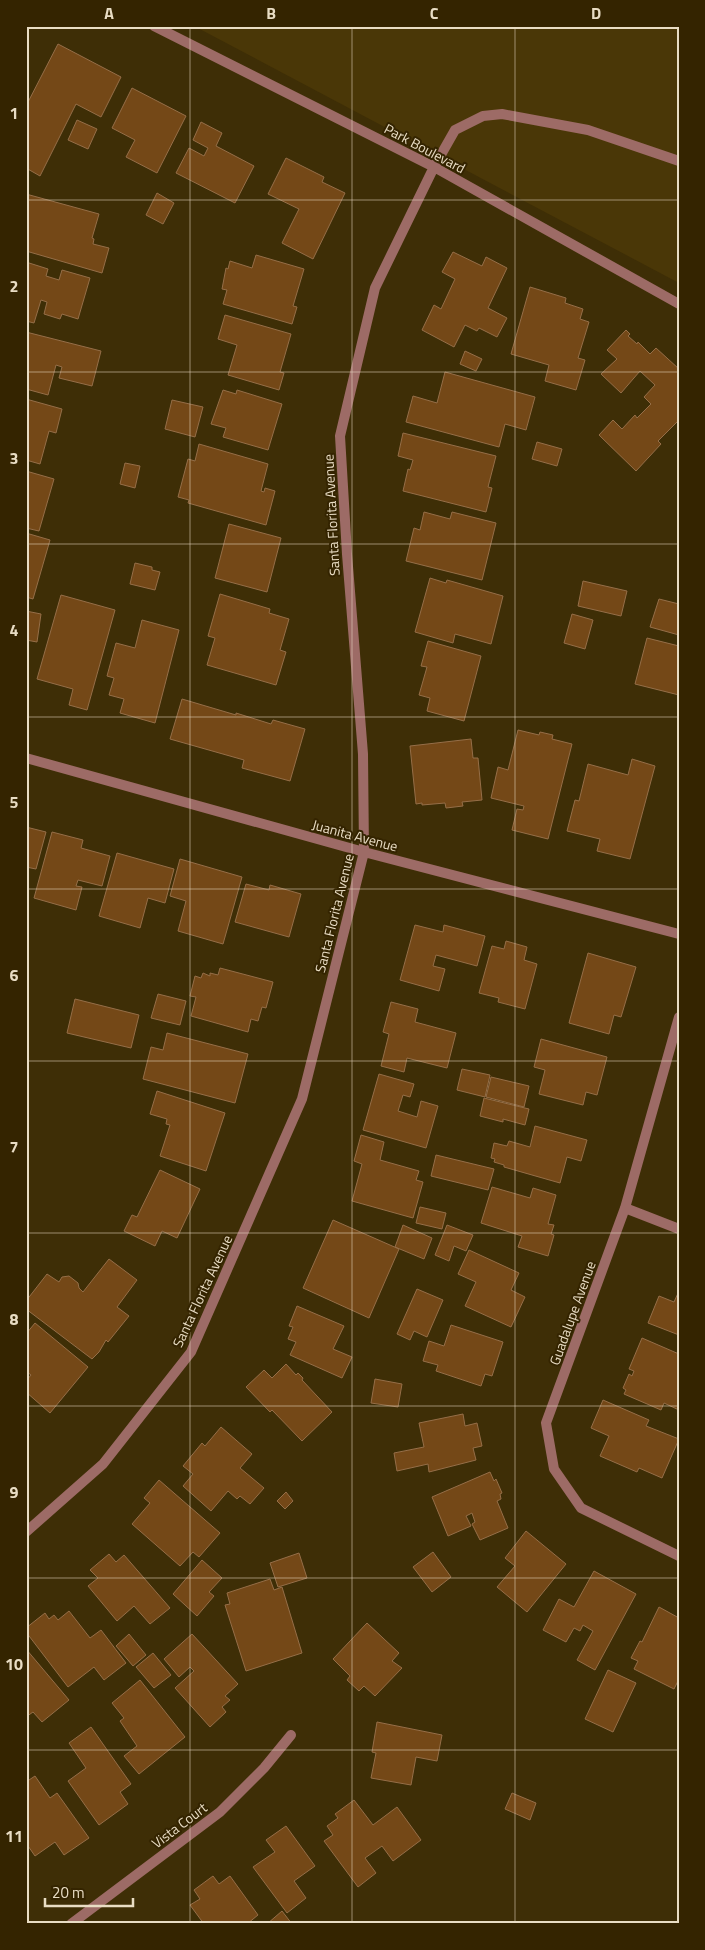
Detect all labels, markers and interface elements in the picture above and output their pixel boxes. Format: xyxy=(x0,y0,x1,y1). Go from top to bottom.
text: A xyxy=(104,1,114,25)
text: B xyxy=(266,1,276,25)
text: C xyxy=(430,1,439,25)
text: D xyxy=(591,1,601,25)
text: 1 xyxy=(10,101,18,125)
street label: Park Boulevard xyxy=(381,118,469,178)
text: 2 xyxy=(10,274,18,298)
text: 3 xyxy=(10,446,18,470)
street label: Santa Florita Avenue xyxy=(317,454,345,576)
text: 4 xyxy=(10,618,19,642)
text: 5 xyxy=(10,790,19,814)
street label: Juanita Avenue xyxy=(310,813,400,857)
street label: Santa Florita Avenue xyxy=(309,851,359,975)
text: 6 xyxy=(10,963,19,987)
text: 7 xyxy=(10,1135,18,1159)
street label: Santa Florita Avenue xyxy=(167,1231,237,1351)
street label: Guadalupe Avenue xyxy=(543,1258,601,1368)
text: 8 xyxy=(10,1307,19,1331)
text: 9 xyxy=(10,1480,19,1504)
text: 10 xyxy=(5,1652,23,1676)
street label: Vista Court xyxy=(147,1797,211,1853)
text: 11 xyxy=(5,1824,23,1848)
scale bar xyxy=(45,1875,132,1907)
text: 20 m xyxy=(52,1881,85,1904)

